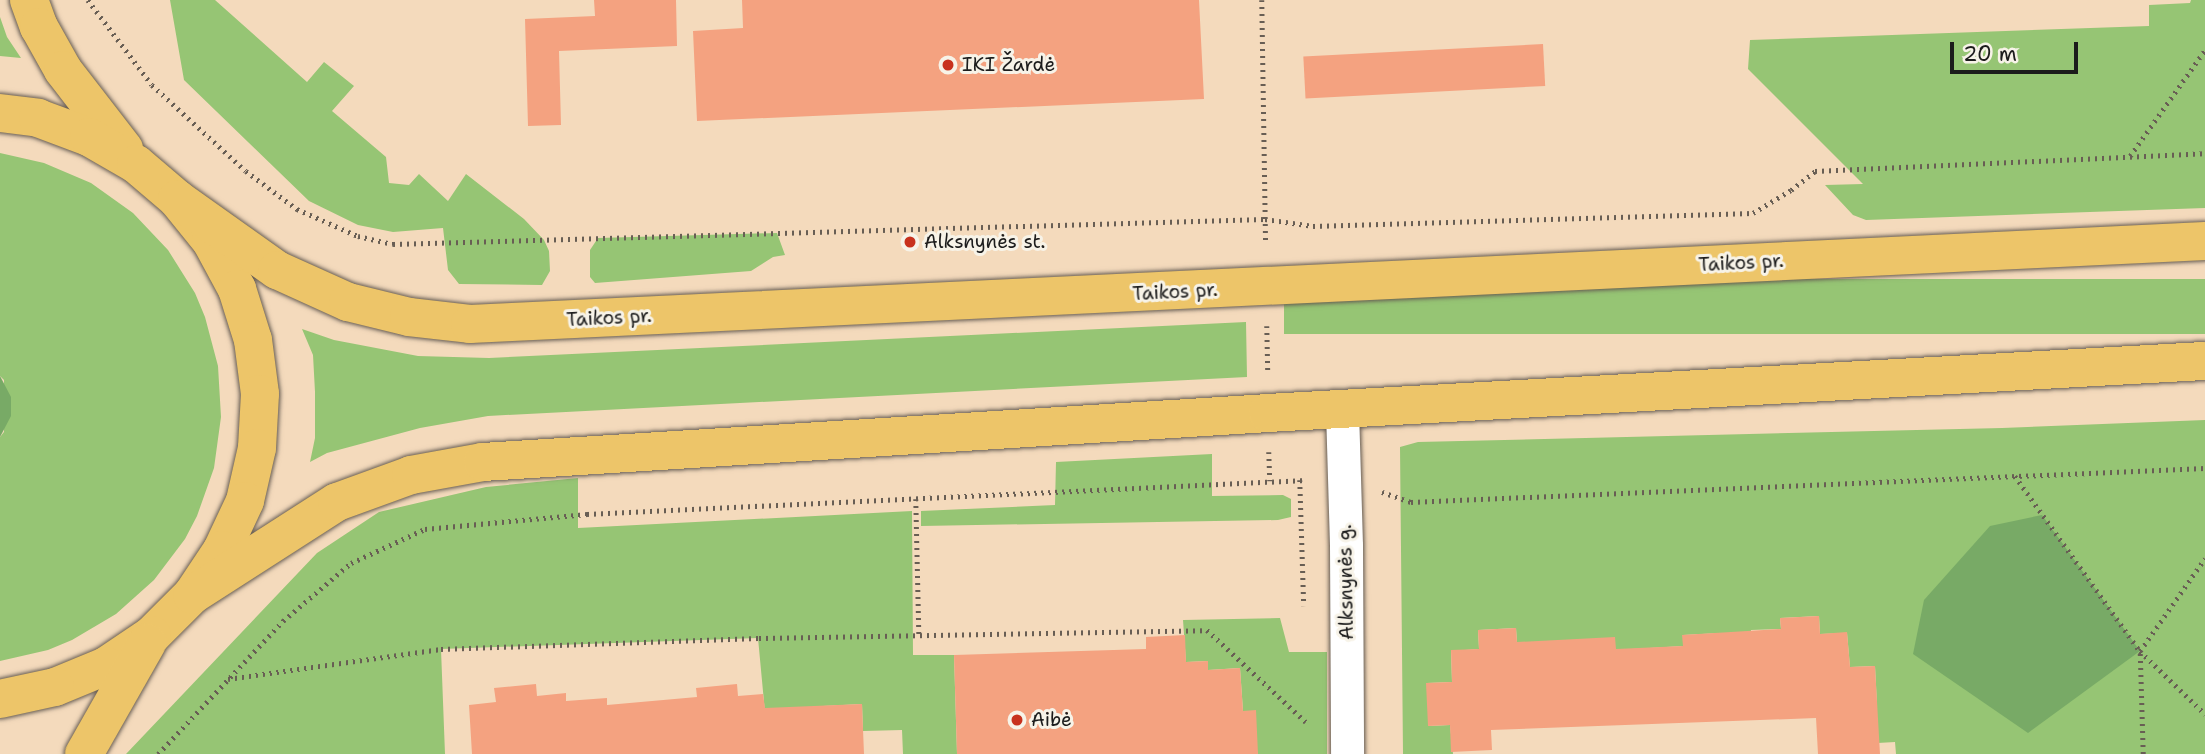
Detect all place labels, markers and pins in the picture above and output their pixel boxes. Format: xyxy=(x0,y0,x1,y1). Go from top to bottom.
place label: IKI Žardė xyxy=(962,54,1055,76)
marker: IKI Žardė xyxy=(940,57,956,73)
place label: Alksnynės st. xyxy=(924,231,1045,253)
marker: Alksnynės st. xyxy=(902,234,918,250)
place label: Aibė xyxy=(1031,709,1072,731)
marker: Aibė xyxy=(1009,712,1025,728)

